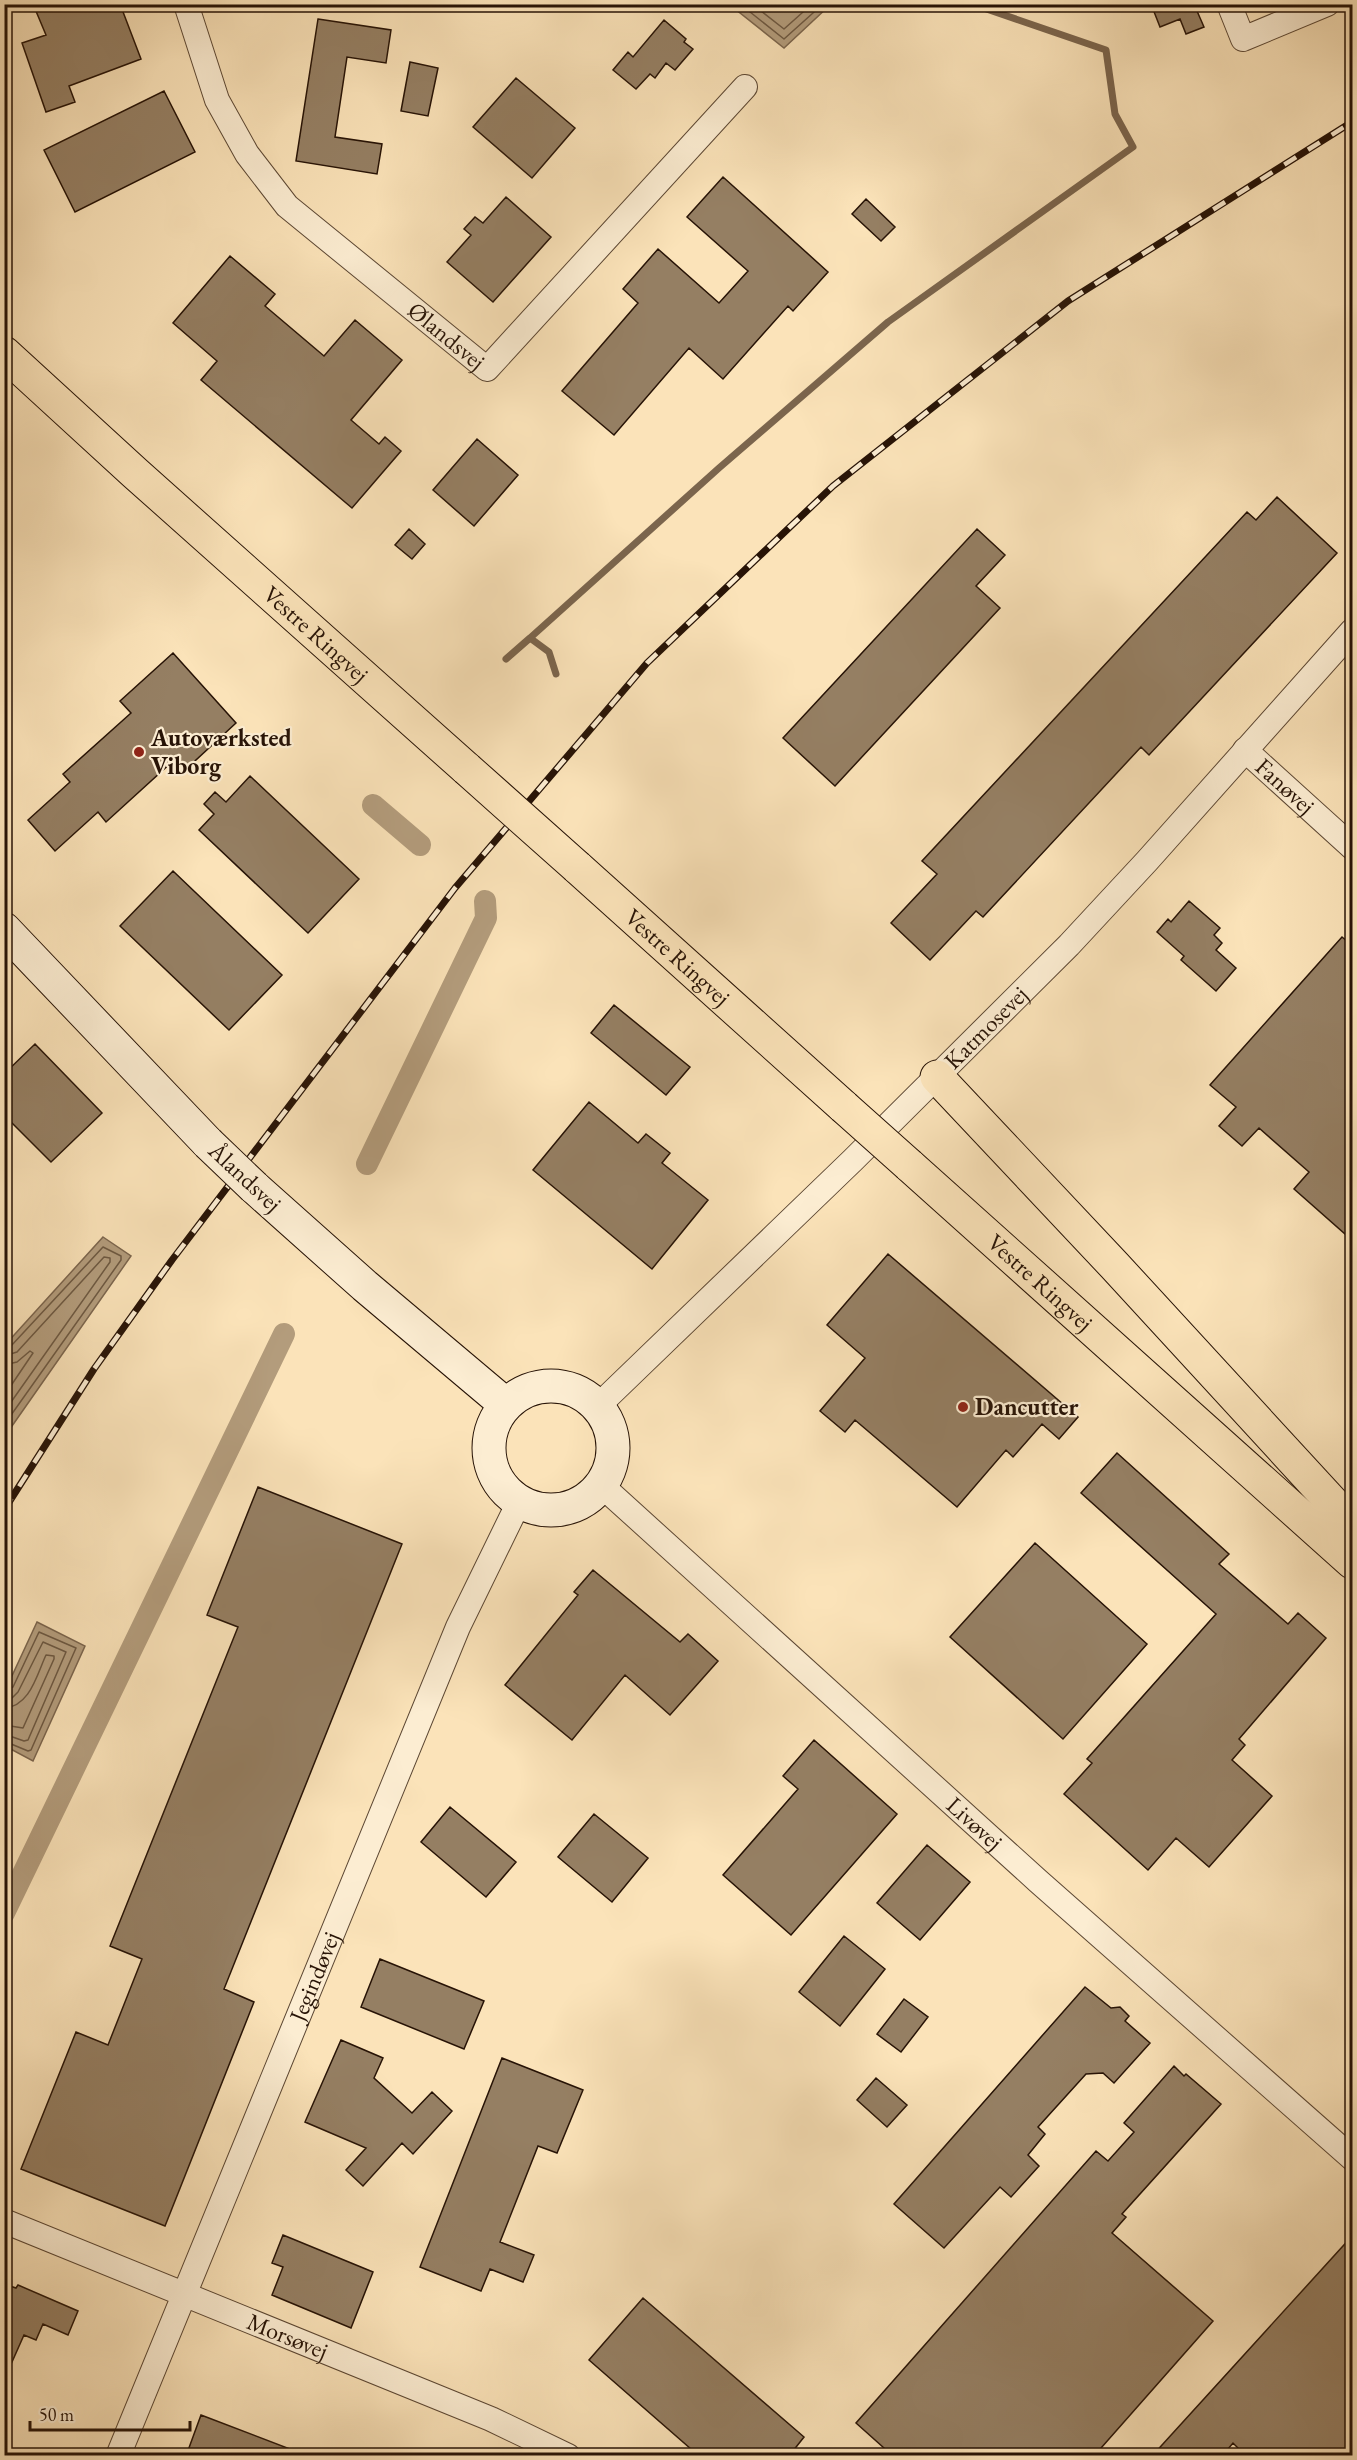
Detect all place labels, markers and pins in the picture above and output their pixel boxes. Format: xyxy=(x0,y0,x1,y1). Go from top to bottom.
place label: Autoværksted Viborg xyxy=(150,722,293,782)
marker: Autoværksted Viborg xyxy=(132,745,146,759)
place label: Dancutter xyxy=(975,1391,1079,1422)
marker: Dancutter xyxy=(956,1400,970,1414)

